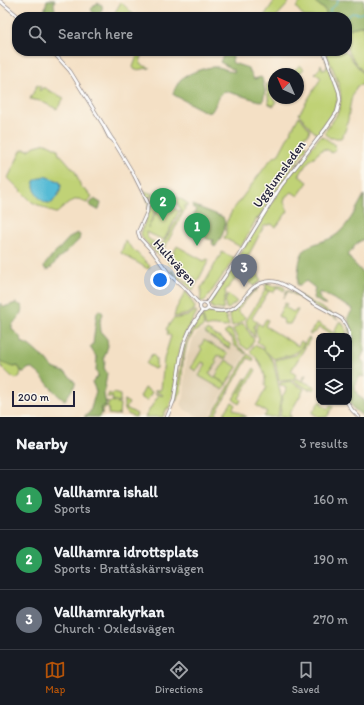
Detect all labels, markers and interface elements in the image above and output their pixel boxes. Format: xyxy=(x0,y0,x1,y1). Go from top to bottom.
search box xyxy=(12,12,352,56)
icon: search xyxy=(26,23,48,45)
text: Search here xyxy=(58,25,133,43)
north arrow xyxy=(268,68,304,104)
street label: Ugglumsleden xyxy=(250,137,309,211)
pin: 2 xyxy=(150,188,176,221)
pin: 1 xyxy=(184,213,210,246)
street label: Hultvägen xyxy=(150,236,200,288)
pin: 3 xyxy=(231,254,257,287)
your location xyxy=(150,270,170,290)
map controls xyxy=(316,333,352,405)
button: locate xyxy=(316,333,352,369)
button: layers xyxy=(316,369,352,405)
scale bar xyxy=(12,389,75,408)
text: 200 m xyxy=(18,391,49,404)
text: Nearby xyxy=(16,433,68,453)
text: 3 results xyxy=(299,436,348,451)
text: Vallhamra ishall xyxy=(54,483,158,501)
text: 1 xyxy=(26,492,32,507)
text: 160 m xyxy=(313,492,348,507)
text: Sports xyxy=(54,501,90,516)
text: Vallhamra idrottsplats xyxy=(54,543,199,561)
text: 2 xyxy=(26,552,32,567)
text: 190 m xyxy=(313,552,348,567)
text: Sports · Brattåskärrsvägen xyxy=(54,561,204,576)
text: Vallhamrakyrkan xyxy=(54,603,164,621)
text: 3 xyxy=(25,612,33,627)
text: 270 m xyxy=(313,612,348,627)
text: Church · Oxledsvägen xyxy=(54,621,175,636)
tab: Map xyxy=(44,659,66,696)
tab: Directions xyxy=(155,659,203,696)
tab: Saved xyxy=(292,659,320,696)

